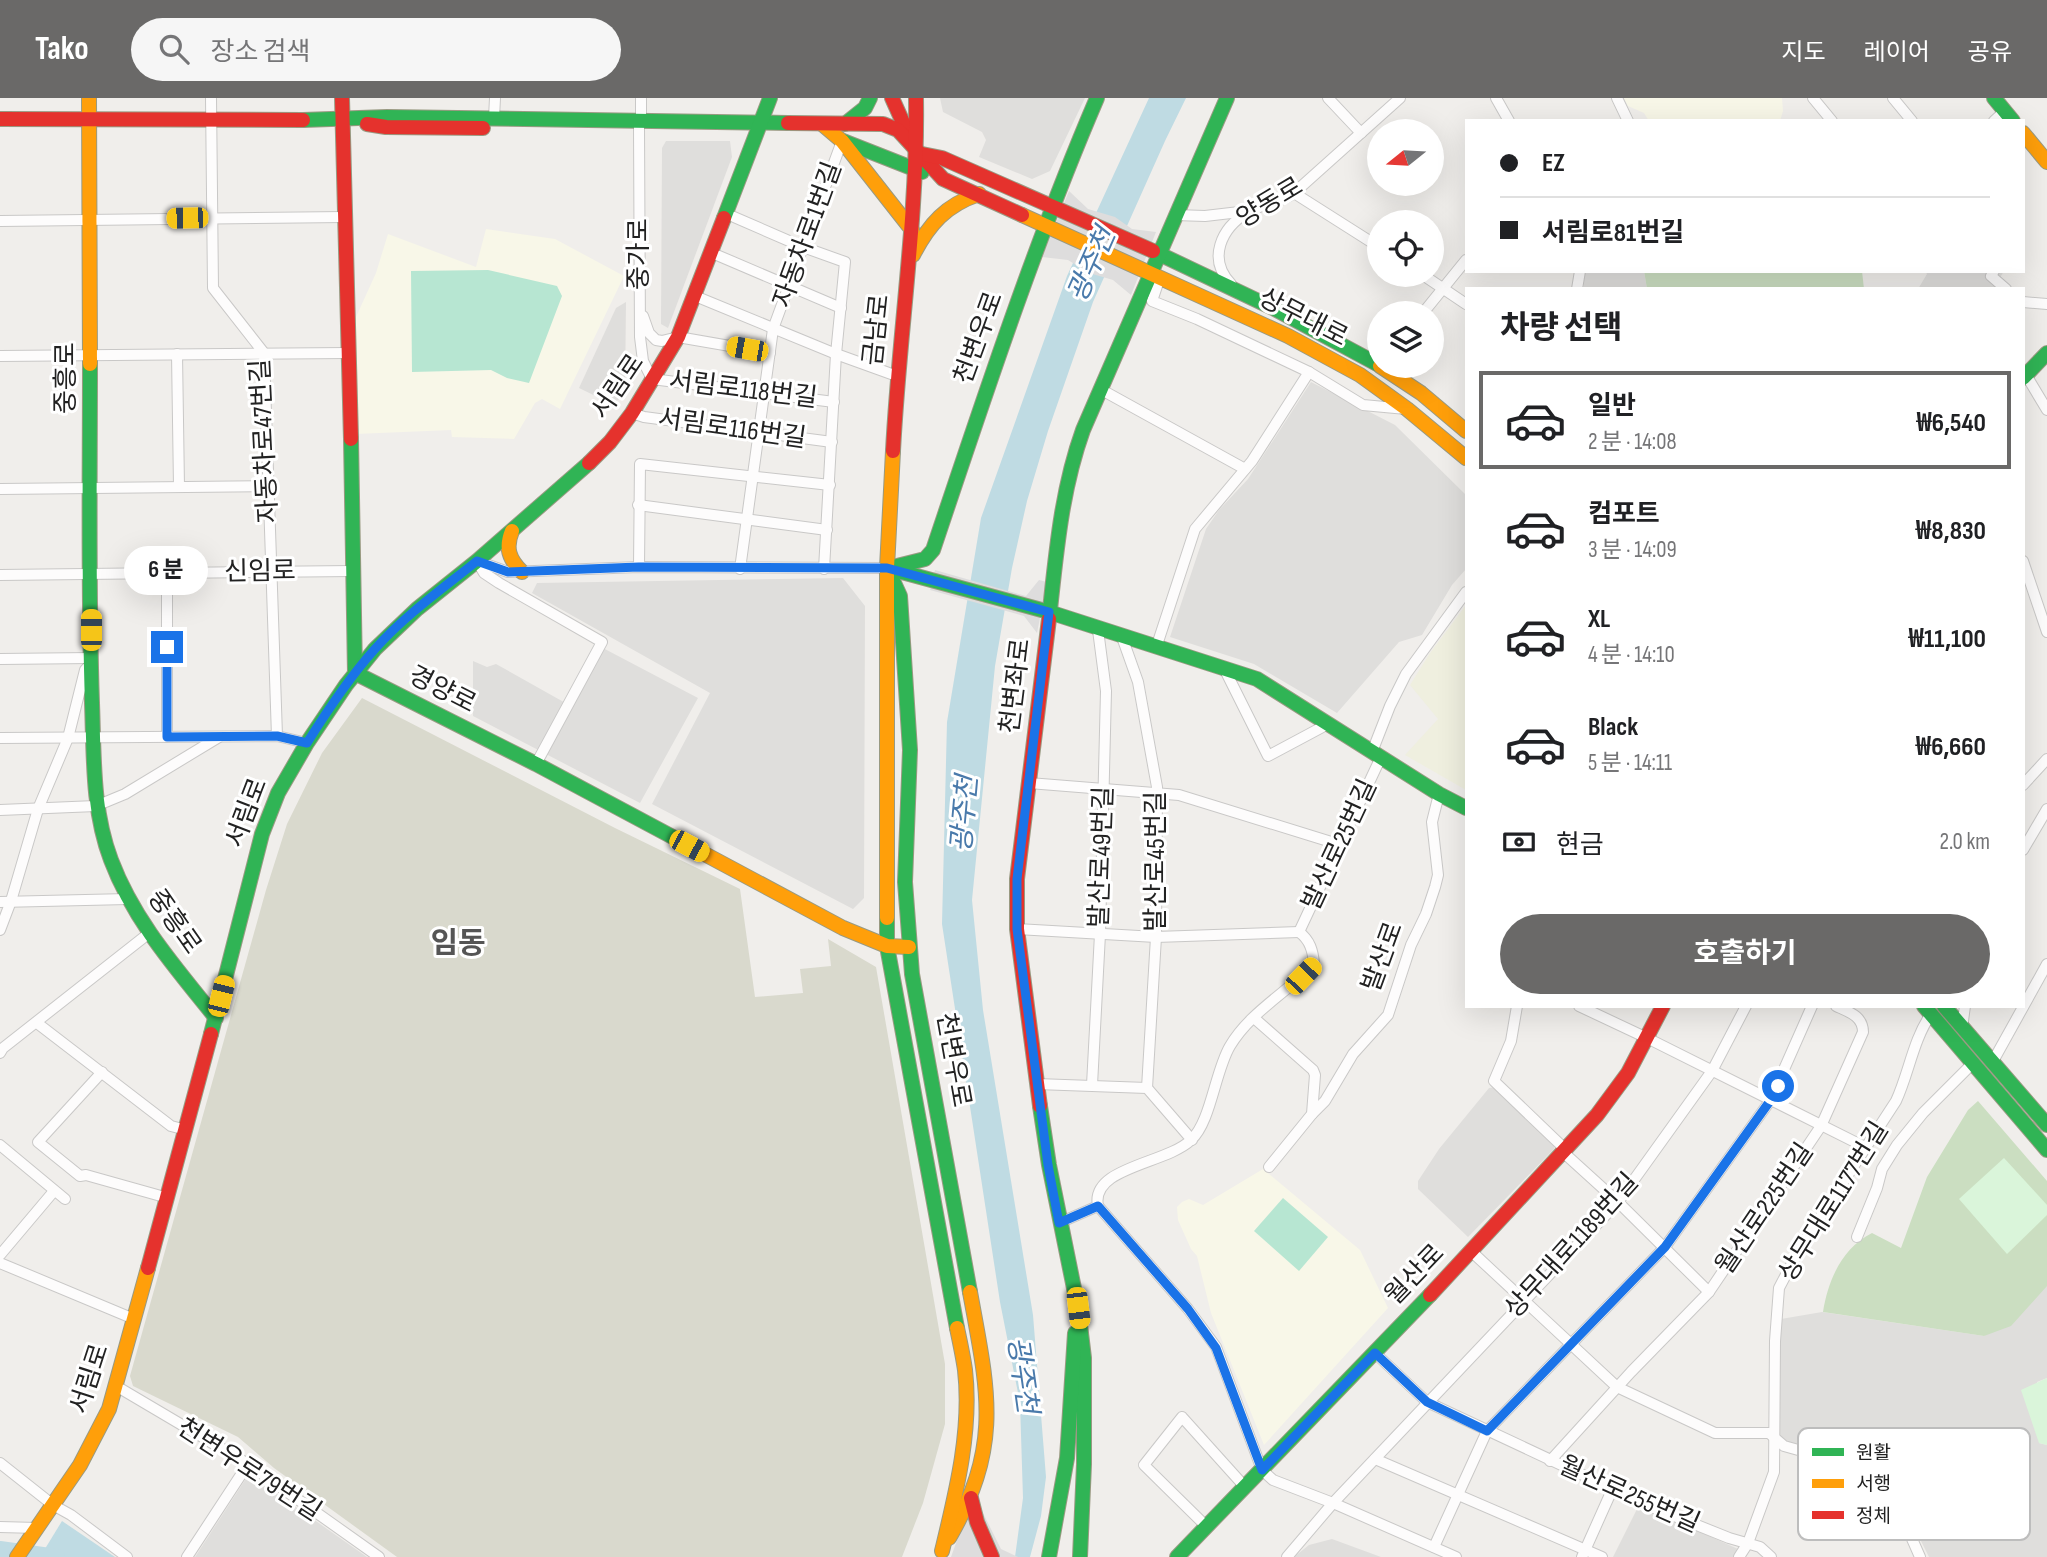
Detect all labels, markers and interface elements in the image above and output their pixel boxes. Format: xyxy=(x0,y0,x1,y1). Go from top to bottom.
search box xyxy=(131,18,621,81)
text: Tako xyxy=(35,29,89,69)
icon: search xyxy=(155,30,193,68)
text: 장소 검색 xyxy=(211,37,310,68)
text: 지도 xyxy=(1781,38,1826,67)
text: 레이어 xyxy=(1864,38,1930,67)
text: 공유 xyxy=(1968,38,2012,67)
north arrow xyxy=(1367,119,1444,196)
map controls xyxy=(1367,119,1444,378)
text: EZ xyxy=(1542,148,1565,179)
street label: 자동차로1번길 xyxy=(767,158,849,312)
street label: 양동로 xyxy=(1231,171,1309,235)
car xyxy=(166,207,209,229)
button: locate xyxy=(1367,210,1444,287)
street label: 중가로 xyxy=(624,218,655,290)
text: 서림로81번길 xyxy=(1542,218,1684,249)
water label: 광주천 xyxy=(1061,220,1124,307)
street label: 상무대로 xyxy=(1253,282,1353,354)
street label: 천변우로 xyxy=(948,288,1010,388)
street label: 금남로 xyxy=(858,293,896,367)
button: layers xyxy=(1367,301,1444,378)
text: 차량 선택 xyxy=(1500,309,1623,348)
car xyxy=(725,335,770,363)
street label: 중흥로 xyxy=(51,342,82,414)
street label: 서림로 xyxy=(585,349,651,425)
street label: 자동차로47번길 xyxy=(245,358,285,524)
street label: 서림로118번길 xyxy=(667,366,819,414)
icon: car xyxy=(1504,389,1567,452)
text: 일반 xyxy=(1588,391,1636,422)
street label: 서림로116번길 xyxy=(656,403,808,455)
text: ₩6,540 xyxy=(1917,408,1986,439)
text: 2 분 · 14:08 xyxy=(1588,428,1677,456)
icon: car xyxy=(1504,497,1567,560)
text: 컴포트 xyxy=(1588,499,1660,530)
text: ₩8,830 xyxy=(1916,516,1986,547)
text: 3 분 · 14:09 xyxy=(1588,536,1677,564)
callout: 6 분 xyxy=(125,546,209,594)
text: 6 분 xyxy=(148,556,184,584)
street label: 신임로 xyxy=(224,556,296,588)
text: XL xyxy=(1588,604,1610,635)
icon: car xyxy=(1504,605,1567,668)
car xyxy=(81,609,102,651)
text: ₩11,100 xyxy=(1909,624,1986,655)
route end xyxy=(151,631,183,663)
street label: 천변좌로 xyxy=(995,637,1037,735)
text: 4 분 · 14:10 xyxy=(1588,641,1675,669)
street label: 경양로 xyxy=(403,660,481,720)
text: Black xyxy=(1588,712,1638,743)
icon: car xyxy=(1504,713,1567,776)
text: ₩6,660 xyxy=(1916,732,1986,763)
text: 5 분 · 14:11 xyxy=(1588,749,1672,777)
water label: 광주천 xyxy=(945,771,985,854)
street label: 서림로 xyxy=(220,774,274,852)
street label: 발산로25번길 xyxy=(1296,775,1384,915)
street label: 발산로49번길 xyxy=(1084,785,1120,929)
street label: 발산로45번길 xyxy=(1141,791,1172,931)
icon: cash xyxy=(1500,823,1538,861)
car xyxy=(666,827,713,865)
text: 2.0 km xyxy=(1939,828,1990,856)
text: 현금 xyxy=(1556,830,1604,861)
street label: 중흥로 xyxy=(141,884,207,960)
button: 호출하기 xyxy=(1500,914,1990,994)
street label: 발산로 xyxy=(1356,918,1410,996)
district label: 임동 xyxy=(430,926,486,962)
car xyxy=(1281,954,1326,998)
car xyxy=(206,973,237,1019)
street label: 천변우로 xyxy=(929,1010,977,1110)
route start xyxy=(1762,1070,1794,1102)
street label: 상무대로1177번길 xyxy=(1772,1116,1896,1288)
street label: 월산로225번길 xyxy=(1710,1138,1820,1280)
street label: 상무대로1189번길 xyxy=(1499,1167,1645,1325)
street label: 월산로 xyxy=(1379,1238,1451,1312)
car xyxy=(1066,1286,1091,1330)
water label: 광주천 xyxy=(1000,1334,1044,1419)
street label: 서림로 xyxy=(64,1340,116,1418)
street label: 천변우로79번길 xyxy=(171,1412,327,1528)
legend xyxy=(1798,1428,2030,1540)
text: 원활 xyxy=(1856,1442,1891,1465)
street label: 월산로255번길 xyxy=(1554,1450,1704,1540)
text: 서행 xyxy=(1856,1473,1891,1496)
text: 정체 xyxy=(1856,1505,1891,1528)

